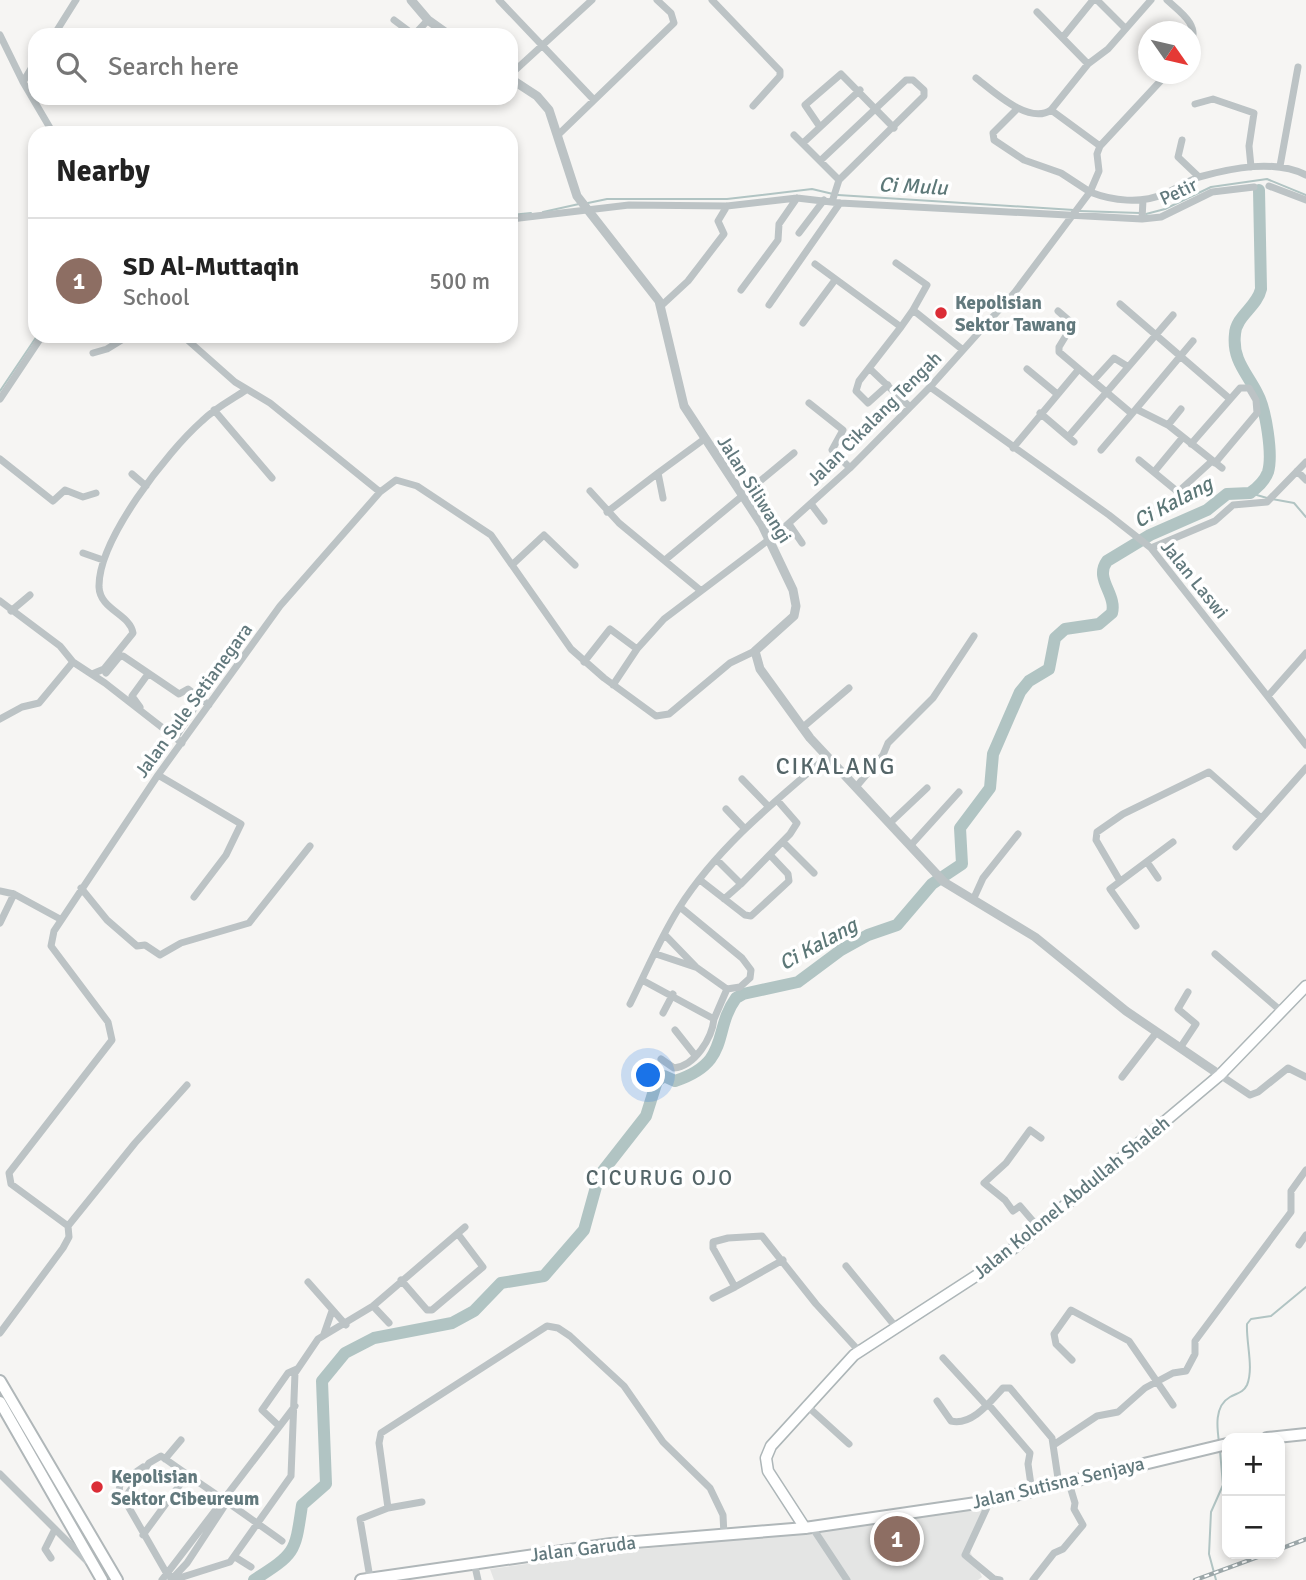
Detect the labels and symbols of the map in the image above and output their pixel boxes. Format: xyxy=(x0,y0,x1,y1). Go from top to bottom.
north arrow xyxy=(1138,21,1201,84)
water label: Ci Mulu xyxy=(878,171,950,201)
street label: Petir xyxy=(1156,173,1201,211)
place label: Kepolisian Sektor Tawang xyxy=(955,291,1076,337)
marker: Kepolisian Sektor Tawang xyxy=(933,305,949,321)
street label: Jalan Cikalang Tengah xyxy=(802,346,947,491)
street label: Jalan Siliwangi xyxy=(712,431,797,548)
water label: Ci Kalang xyxy=(1129,470,1219,534)
street label: Jalan Laswi xyxy=(1155,535,1233,624)
street label: Jalan Sule Setianegara xyxy=(130,619,258,783)
district label: CIKALANG xyxy=(776,752,896,781)
water label: Ci Kalang xyxy=(774,911,863,976)
your location xyxy=(631,1058,665,1092)
street label: Jalan Kolonel Abdullah Shaleh xyxy=(968,1111,1175,1285)
district label: CICURUG OJO xyxy=(586,1165,734,1191)
street label: Jalan Sutisna Senjaya xyxy=(970,1451,1147,1514)
place label: Kepolisian Sektor Cibeureum xyxy=(111,1465,259,1511)
marker: Kepolisian Sektor Cibeureum xyxy=(89,1479,105,1495)
pin: 1 xyxy=(874,1513,920,1565)
street label: Jalan Garuda xyxy=(529,1531,637,1567)

